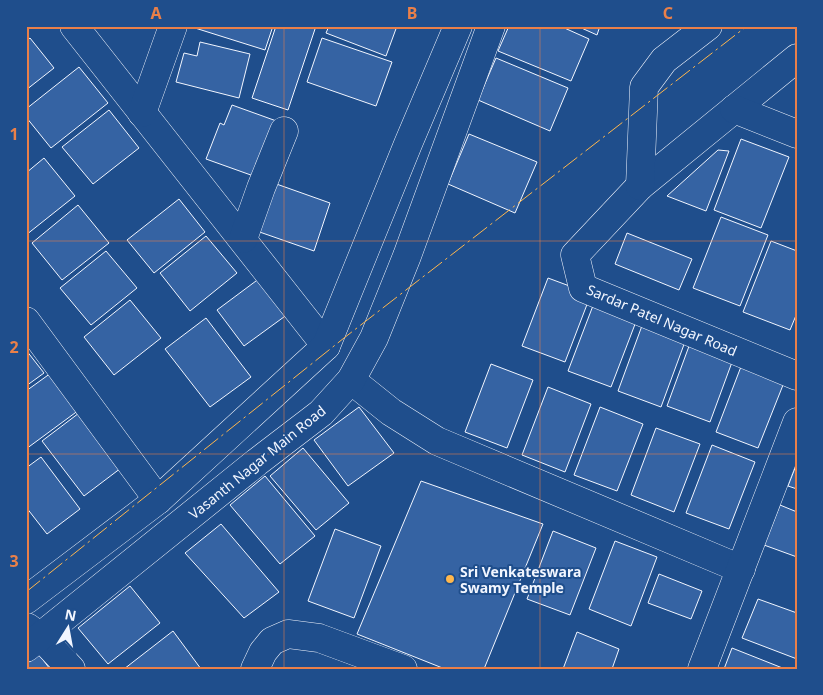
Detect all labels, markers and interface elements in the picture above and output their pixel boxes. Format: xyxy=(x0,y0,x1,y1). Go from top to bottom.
text: A xyxy=(150,2,162,24)
text: B xyxy=(407,2,417,24)
text: C xyxy=(663,2,673,24)
text: 1 xyxy=(9,123,19,145)
street label: Sardar Patel Nagar Road xyxy=(584,280,740,360)
text: 2 xyxy=(9,336,19,358)
street label: Vasanth Nagar Main Road xyxy=(185,401,329,523)
text: 3 xyxy=(9,550,19,572)
place label: Sri Venkateswara Swamy Temple xyxy=(460,562,581,597)
marker: Sri Venkateswara Swamy Temple xyxy=(444,573,456,585)
north arrow xyxy=(42,602,92,652)
text: N xyxy=(63,604,78,625)

